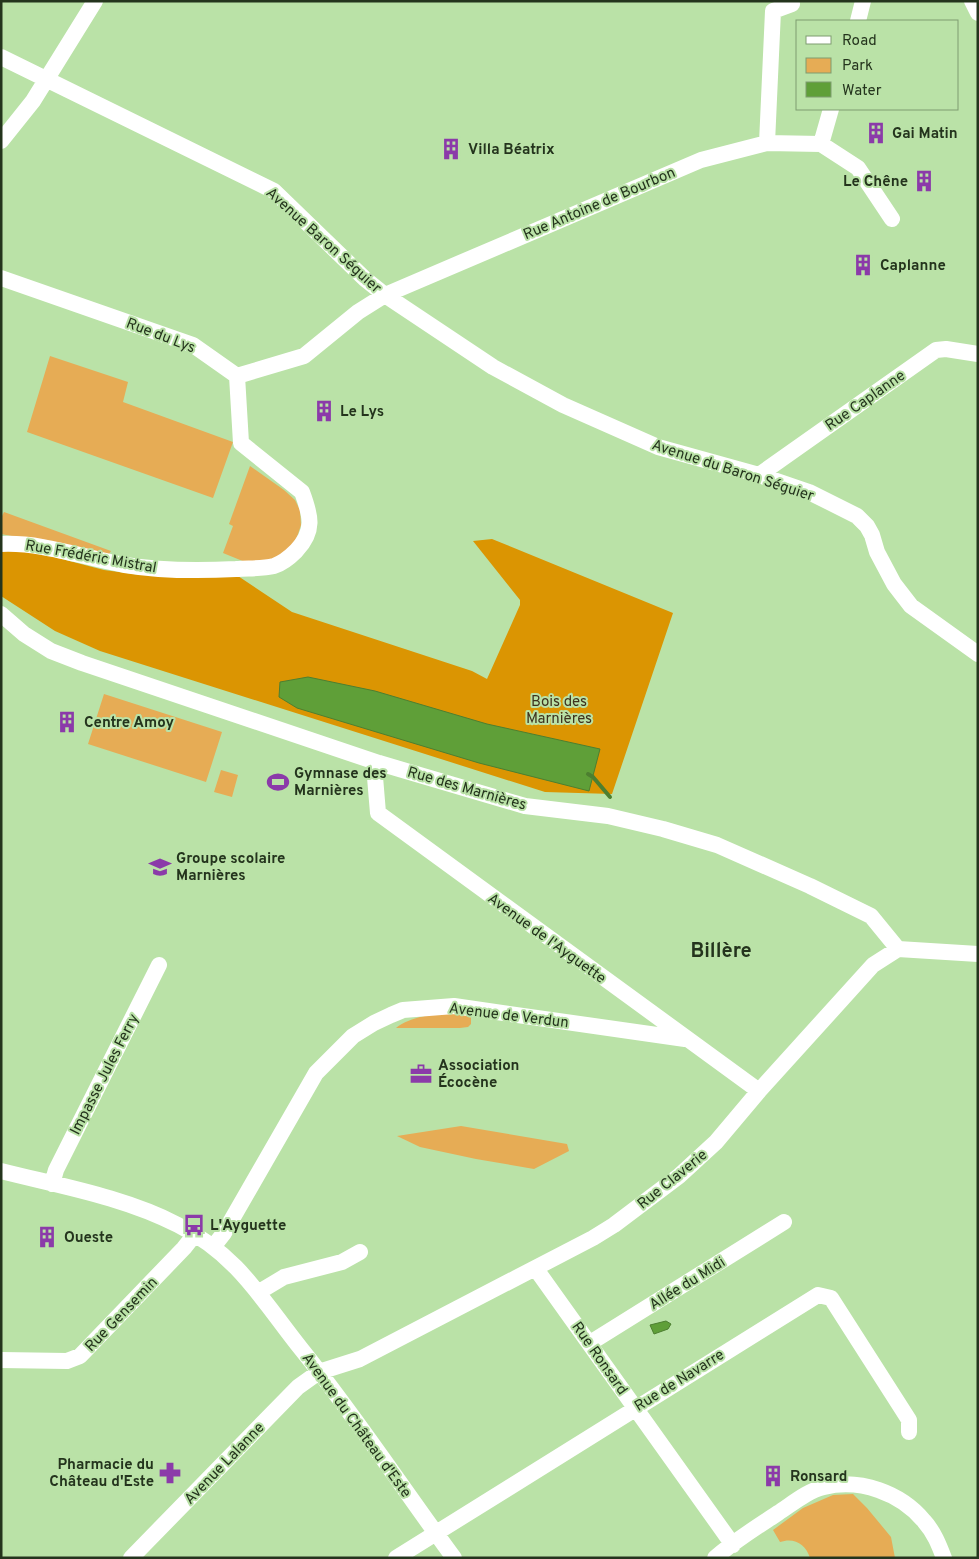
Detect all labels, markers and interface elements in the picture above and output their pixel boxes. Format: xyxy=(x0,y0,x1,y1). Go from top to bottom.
legend xyxy=(796,20,959,110)
text: Road xyxy=(842,32,877,51)
text: Park xyxy=(842,57,873,76)
text: Water xyxy=(842,82,882,101)
building icon: Gai Matin xyxy=(863,120,889,146)
place label: Gai Matin xyxy=(892,125,958,144)
building icon: Villa Béatrix xyxy=(438,136,464,162)
place label: Villa Béatrix xyxy=(468,141,555,160)
street label: Rue Antoine de Bourbon xyxy=(521,164,679,245)
building icon: Le Chêne xyxy=(911,168,937,194)
place label: Le Chêne xyxy=(843,173,908,192)
street label: Avenue Baron Séguier xyxy=(261,184,385,298)
building icon: Caplanne xyxy=(850,252,876,278)
place label: Caplanne xyxy=(880,257,946,276)
street label: Rue du Lys xyxy=(123,315,198,358)
street label: Rue Caplanne xyxy=(822,367,910,436)
building icon: Le Lys xyxy=(311,398,337,424)
place label: Le Lys xyxy=(340,403,384,422)
street label: Avenue du Baron Séguier xyxy=(649,436,816,507)
street label: Rue Frédéric Mistral xyxy=(24,537,158,578)
park label: Bois des Marnières xyxy=(526,693,592,729)
building icon: Centre Amoy xyxy=(54,709,80,735)
place label: Centre Amoy xyxy=(84,714,175,733)
street label: Rue des Marnières xyxy=(405,763,528,816)
place label: Gymnase des Marnières xyxy=(294,765,387,801)
sports icon: Gymnase des Marnières xyxy=(265,769,291,795)
place label: Groupe scolaire Marnières xyxy=(176,850,285,886)
school or university icon: Groupe scolaire Marnières xyxy=(147,854,173,880)
street label: Avenue de l'Ayguette xyxy=(483,890,609,989)
district label: Billère xyxy=(690,939,752,965)
street label: Avenue de Verdun xyxy=(448,1000,570,1033)
street label: Impasse Jules Ferry xyxy=(67,1011,144,1138)
place label: Association Écocène xyxy=(438,1057,519,1093)
office icon: Association Écocène xyxy=(408,1061,434,1087)
street label: Rue Claverie xyxy=(634,1146,712,1214)
bus stop icon: L'Ayguette xyxy=(181,1212,207,1238)
place label: L'Ayguette xyxy=(210,1217,286,1236)
building icon: Oueste xyxy=(34,1224,60,1250)
place label: Oueste xyxy=(64,1229,113,1248)
street label: Allée du Midi xyxy=(646,1253,729,1315)
street label: Rue Gensemin xyxy=(82,1274,163,1356)
street label: Rue Ronsard xyxy=(567,1319,631,1399)
street label: Rue de Navarre xyxy=(631,1346,728,1416)
street label: Avenue du Château d'Este xyxy=(297,1350,415,1502)
street label: Avenue Lalanne xyxy=(181,1419,269,1509)
place label: Pharmacie du Château d'Este xyxy=(49,1456,154,1492)
pharmacy icon: Pharmacie du Château d'Este xyxy=(157,1460,183,1486)
building icon: Ronsard xyxy=(760,1463,786,1489)
place label: Ronsard xyxy=(790,1468,847,1487)

